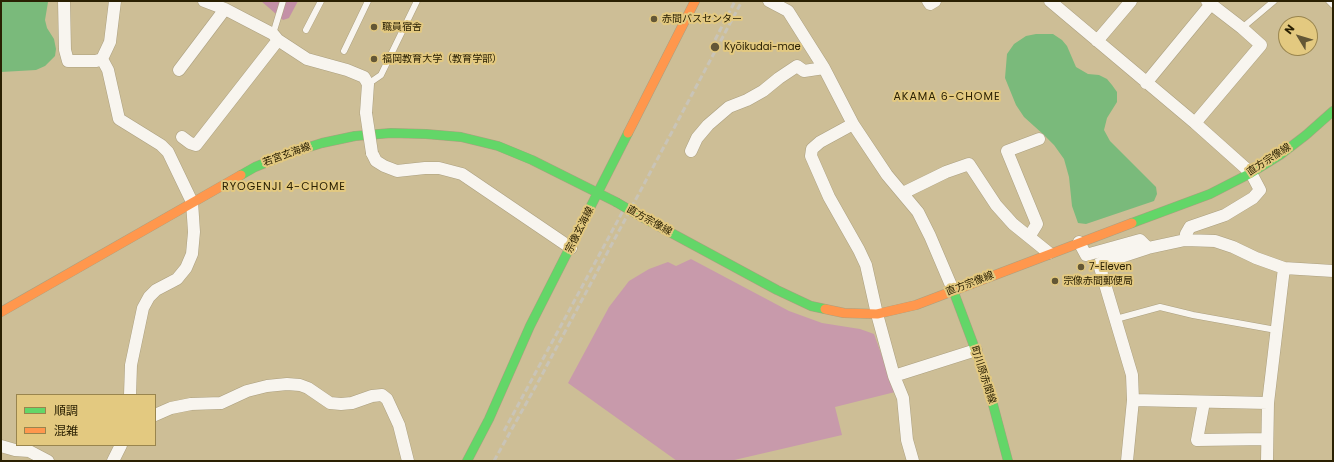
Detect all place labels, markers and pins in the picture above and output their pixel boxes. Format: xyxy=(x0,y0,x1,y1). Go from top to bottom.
place label: 赤間バスセンター xyxy=(662,13,742,25)
marker: 赤間バスセンター xyxy=(649,14,659,24)
place label: 職員宿舎 xyxy=(382,21,422,33)
marker: 職員宿舎 xyxy=(369,22,379,32)
marker: Kyōikudai-mae xyxy=(709,41,721,53)
place label: Kyōikudai-mae xyxy=(724,41,801,53)
place label: 福岡教育大学（教育学部） xyxy=(382,53,502,65)
marker: 福岡教育大学（教育学部） xyxy=(369,54,379,64)
place label: 7-Eleven xyxy=(1089,261,1132,273)
marker: 7-Eleven xyxy=(1076,262,1086,272)
place label: 宗像赤間郵便局 xyxy=(1063,275,1133,287)
marker: 宗像赤間郵便局 xyxy=(1050,276,1060,286)

